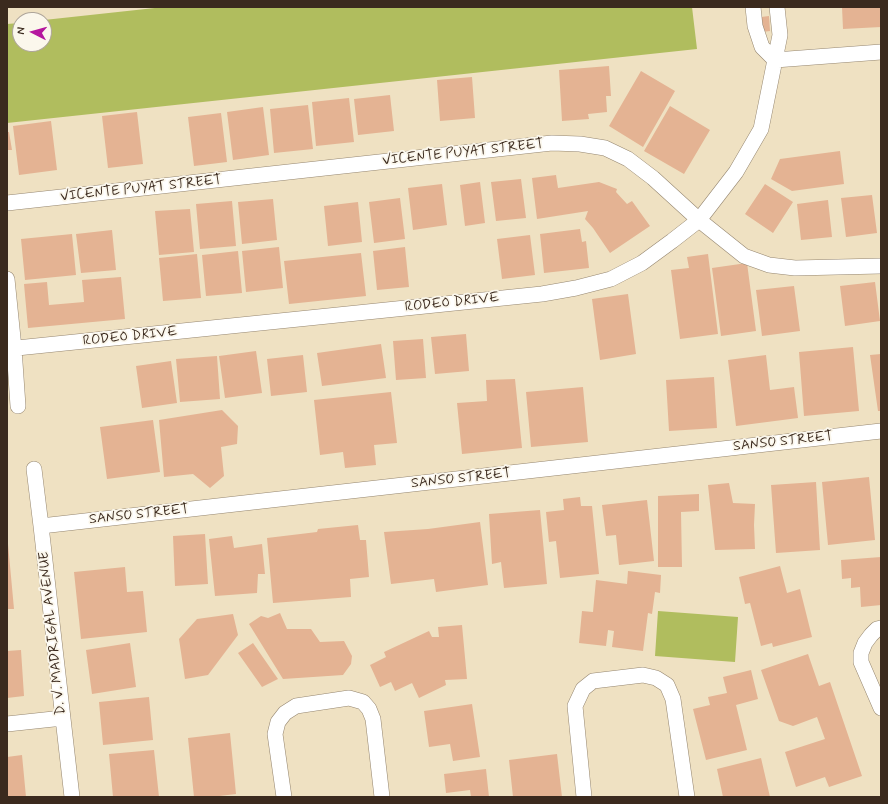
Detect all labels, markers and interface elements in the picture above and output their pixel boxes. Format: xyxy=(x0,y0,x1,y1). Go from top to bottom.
north arrow xyxy=(12,12,52,52)
text: N xyxy=(14,26,28,35)
street label: VICENTE PUYAT STREET xyxy=(382,136,544,170)
street label: VICENTE PUYAT STREET xyxy=(60,172,222,206)
street label: RODEO DRIVE xyxy=(404,290,500,316)
street label: RODEO DRIVE xyxy=(82,324,178,350)
street label: SANSO STREET xyxy=(732,428,834,456)
street label: SANSO STREET xyxy=(410,465,512,493)
street label: SANSO STREET xyxy=(88,501,190,529)
street label: D. V. MADRIGAL AVENUE xyxy=(36,550,70,716)

